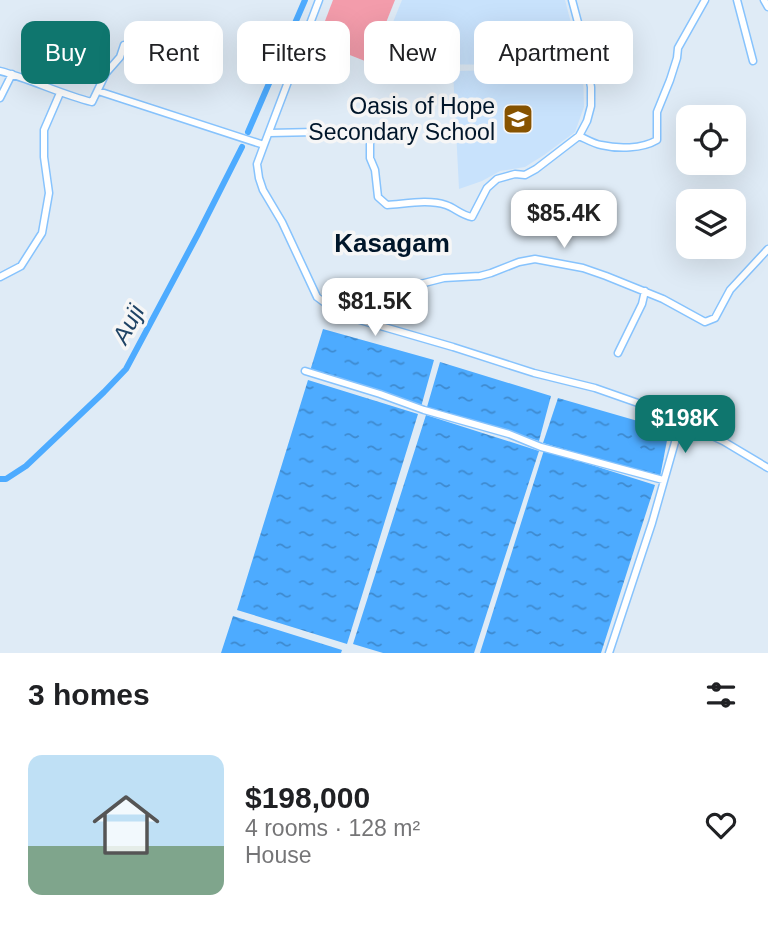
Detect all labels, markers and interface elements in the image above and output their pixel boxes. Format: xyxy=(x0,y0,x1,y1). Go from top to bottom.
chip: Buy xyxy=(21,21,110,84)
chip: Rent xyxy=(124,21,223,84)
chip: Filters xyxy=(237,21,350,84)
chip: New xyxy=(364,21,460,84)
chip: Apartment xyxy=(474,21,633,84)
place label: Oasis of Hope Secondary School xyxy=(308,93,495,145)
school or university icon: Oasis of Hope Secondary School xyxy=(501,102,535,136)
map controls xyxy=(676,105,746,259)
button: locate xyxy=(676,105,746,175)
button: layers xyxy=(676,189,746,259)
pin: $85.4K xyxy=(507,190,621,250)
text: $85.4K xyxy=(527,200,601,226)
district label: Kasagam xyxy=(334,228,450,258)
pin: $81.5K xyxy=(318,278,432,338)
text: $81.5K xyxy=(338,288,412,314)
water label: Auji xyxy=(106,299,150,350)
pin: $198K xyxy=(636,396,734,455)
text: $198K xyxy=(651,405,719,431)
icon: filters xyxy=(702,676,740,714)
text: 3 homes xyxy=(28,678,150,711)
text: $198,000 xyxy=(245,781,370,814)
icon: home xyxy=(84,783,168,867)
icon: heart xyxy=(702,806,740,844)
text: 4 rooms · 128 m² xyxy=(245,815,420,841)
text: House xyxy=(245,842,311,868)

